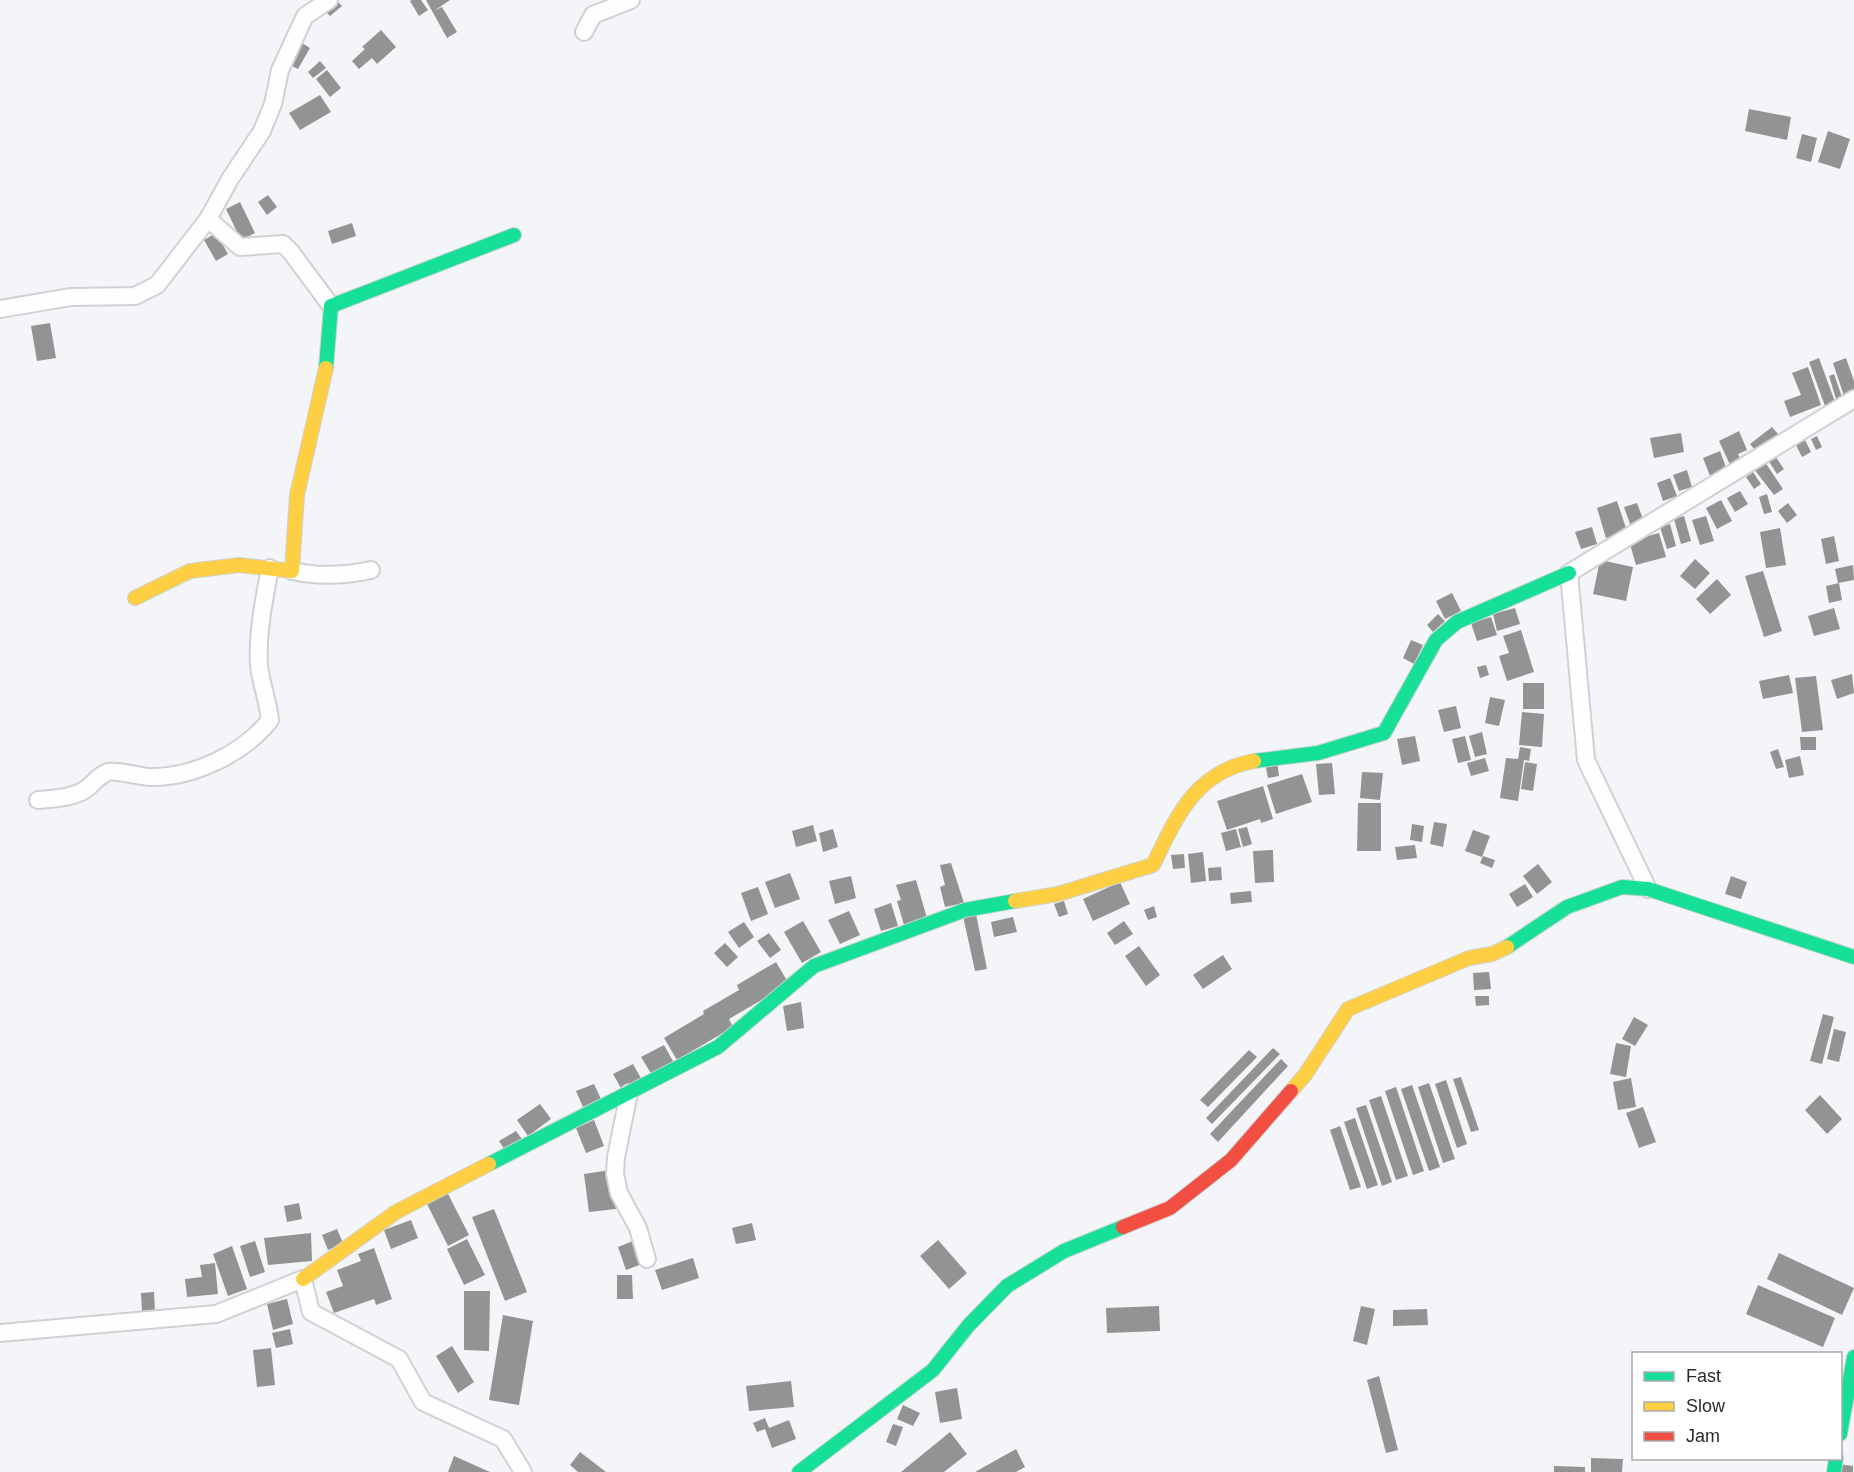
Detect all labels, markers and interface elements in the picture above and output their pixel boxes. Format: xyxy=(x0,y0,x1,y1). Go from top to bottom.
legend xyxy=(1632,1352,1842,1460)
text: Fast xyxy=(1686,1366,1721,1386)
text: Slow xyxy=(1686,1396,1726,1416)
text: Jam xyxy=(1686,1426,1720,1446)

